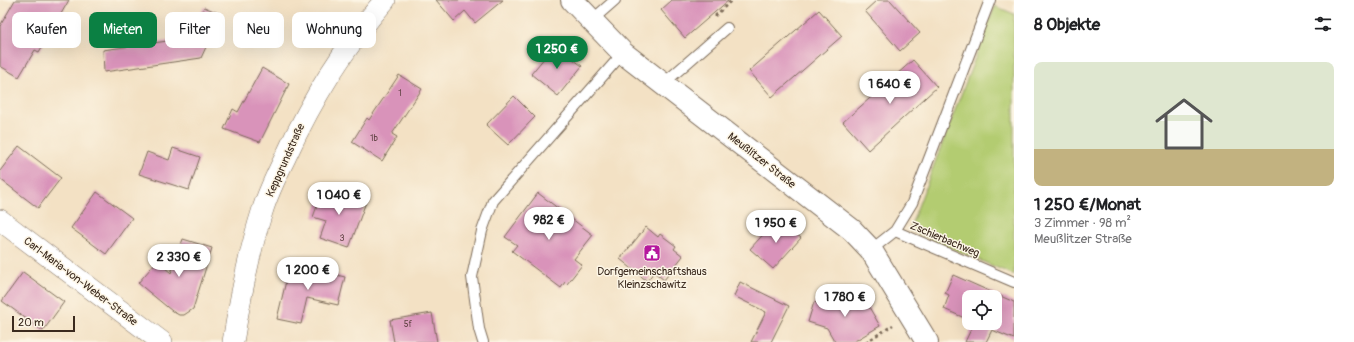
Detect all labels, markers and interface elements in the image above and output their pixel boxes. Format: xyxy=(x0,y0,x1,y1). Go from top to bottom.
chip: Kaufen xyxy=(12,12,81,48)
chip: Mieten xyxy=(89,12,157,48)
chip: Filter xyxy=(165,12,225,48)
chip: Neu xyxy=(233,12,284,48)
chip: Wohnung xyxy=(292,12,376,48)
icon: filters xyxy=(1312,13,1334,35)
text: 8 Objekte xyxy=(1034,14,1100,35)
pin: 1 250 € xyxy=(520,36,594,70)
text: 1 250 € xyxy=(536,41,578,57)
pin: 1 640 € xyxy=(853,71,927,105)
text: 1 640 € xyxy=(868,76,912,92)
house number: 1 xyxy=(398,88,402,99)
icon: home xyxy=(1148,88,1220,160)
street label: Keppgrundstraße xyxy=(263,121,308,199)
street label: Meußlitzer Straße xyxy=(725,130,799,191)
house number: 1b xyxy=(370,133,379,144)
pin: 1 040 € xyxy=(302,182,376,216)
text: 1 040 € xyxy=(317,187,361,203)
text: 1 250 €/Monat xyxy=(1034,194,1141,215)
pin: 982 € xyxy=(521,207,577,241)
pin: 1 950 € xyxy=(739,210,813,244)
text: 982 € xyxy=(533,212,565,228)
text: 1 950 € xyxy=(755,215,797,231)
text: 3 Zimmer · 98 m² xyxy=(1034,215,1131,231)
street label: Zschierbachweg xyxy=(908,219,982,260)
text: Meußlitzer Straße xyxy=(1034,231,1132,247)
house number: 3 xyxy=(339,233,345,244)
street label: Carl-Maria-von-Weber-Straße xyxy=(21,234,141,329)
public building icon: Dorfgemeinschaftshaus Kleinzschawitz xyxy=(642,243,662,263)
pin: 2 330 € xyxy=(142,244,216,278)
text: 2 330 € xyxy=(157,249,201,265)
pin: 1 200 € xyxy=(271,257,345,291)
text: 1 200 € xyxy=(286,262,330,278)
place label: Dorfgemeinschaftshaus Kleinzschawitz xyxy=(597,265,707,291)
pin: 1 780 € xyxy=(808,284,882,318)
text: 1 780 € xyxy=(824,289,866,305)
map controls xyxy=(962,290,1002,330)
button: locate xyxy=(962,290,1002,330)
scale bar xyxy=(12,314,75,333)
text: 20 m xyxy=(18,316,44,329)
house number: 5f xyxy=(404,319,413,330)

